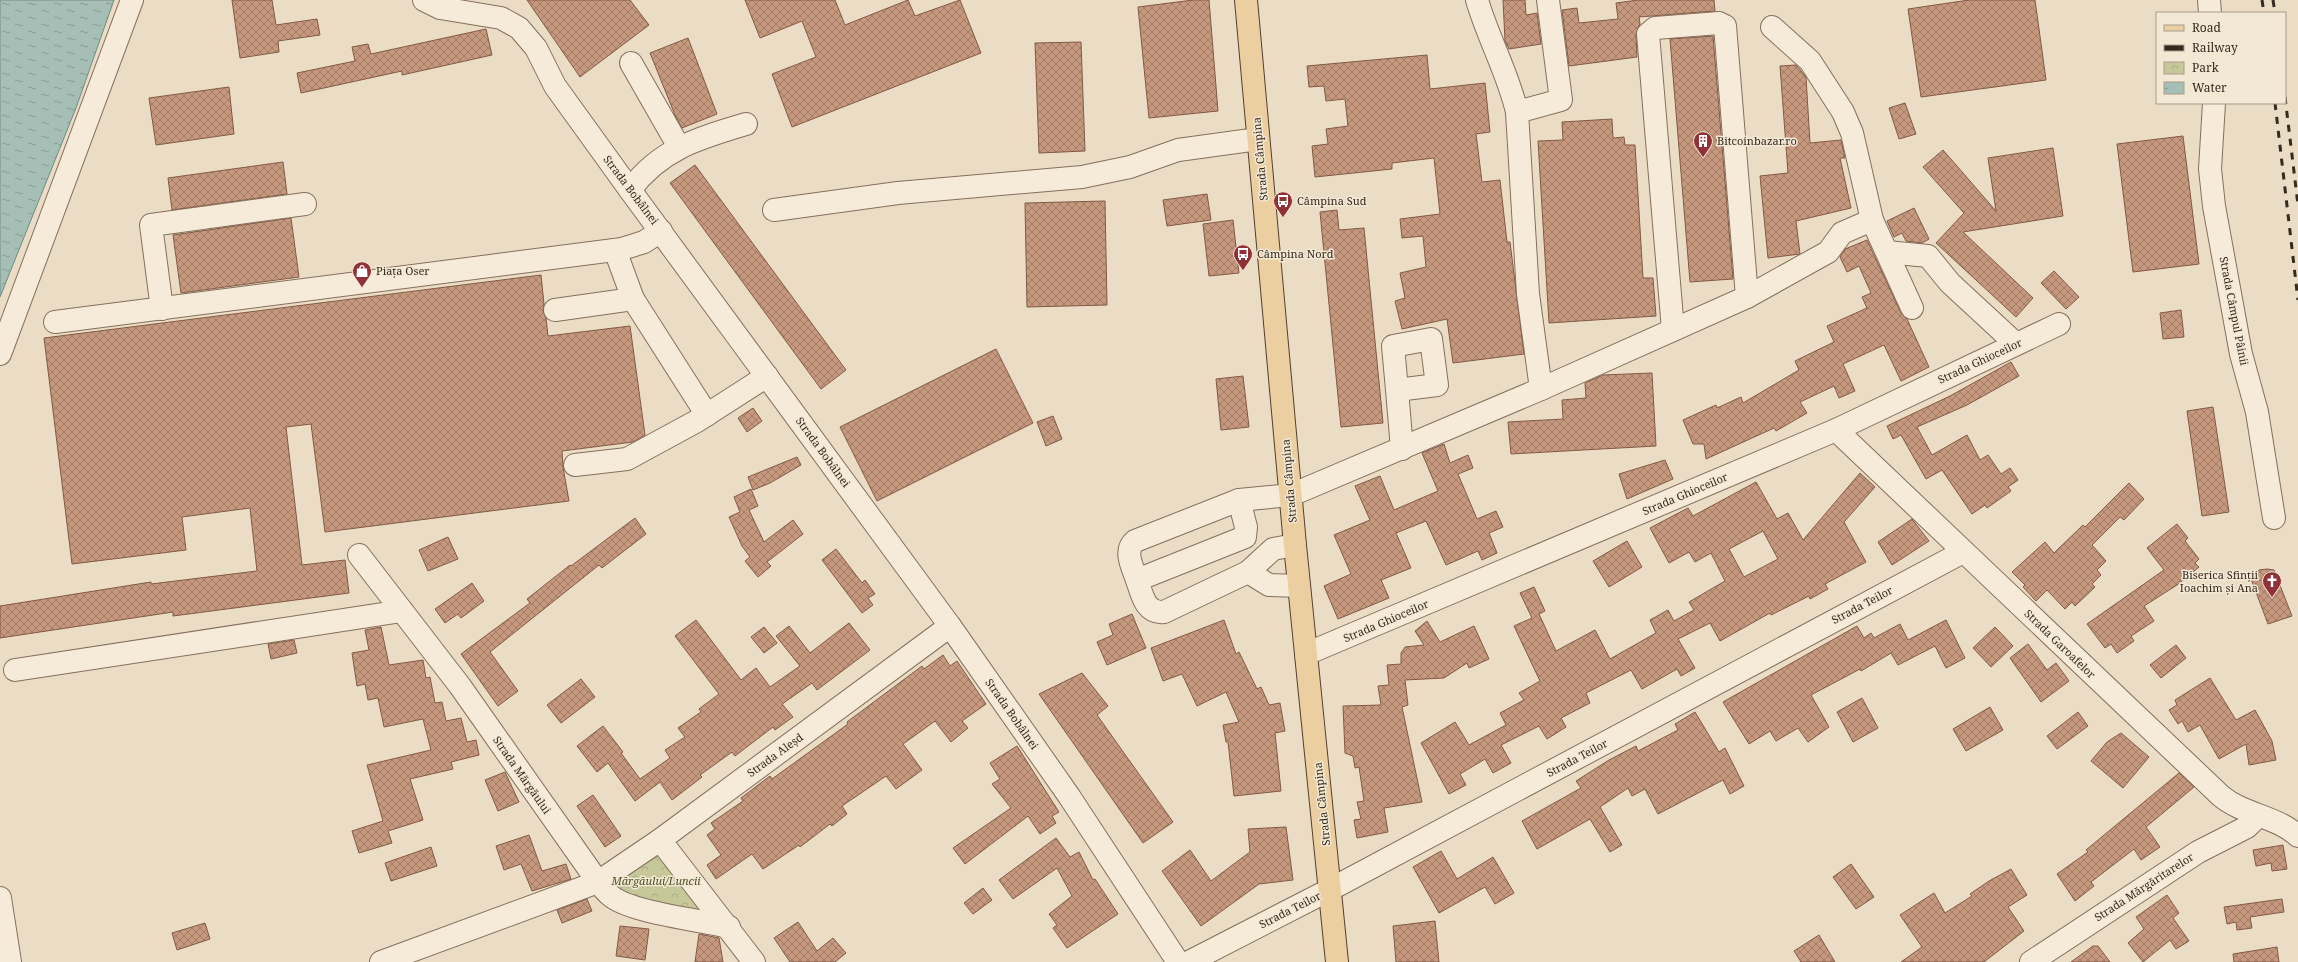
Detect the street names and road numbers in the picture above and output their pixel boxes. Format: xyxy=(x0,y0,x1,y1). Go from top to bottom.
street label: Strada Câmpina xyxy=(1248,117,1271,201)
street label: Strada Bobâlnei xyxy=(600,152,663,228)
street label: Strada Câmpul Pâinii xyxy=(2217,255,2253,367)
street label: Strada Ghioceilor xyxy=(1935,334,2025,387)
street label: Strada Bobâlnei xyxy=(793,414,854,490)
street label: Strada Câmpina xyxy=(1277,439,1300,523)
street label: Strada Ghioceilor xyxy=(1640,468,1730,518)
street label: Strada Teilor xyxy=(1829,582,1896,627)
street label: Strada Ghioceilor xyxy=(1341,595,1431,645)
street label: Strada Garoafelor xyxy=(2022,606,2100,682)
street label: Strada Bobâlnei xyxy=(982,675,1043,752)
street label: Strada Aleșd xyxy=(744,729,806,780)
street label: Strada Mărgăului xyxy=(490,733,555,817)
street label: Strada Teilor xyxy=(1544,735,1611,780)
street label: Strada Câmpina xyxy=(1310,762,1333,846)
street label: Strada Mărgăritarelor xyxy=(2091,848,2197,924)
street label: Strada Teilor xyxy=(1256,887,1324,932)

